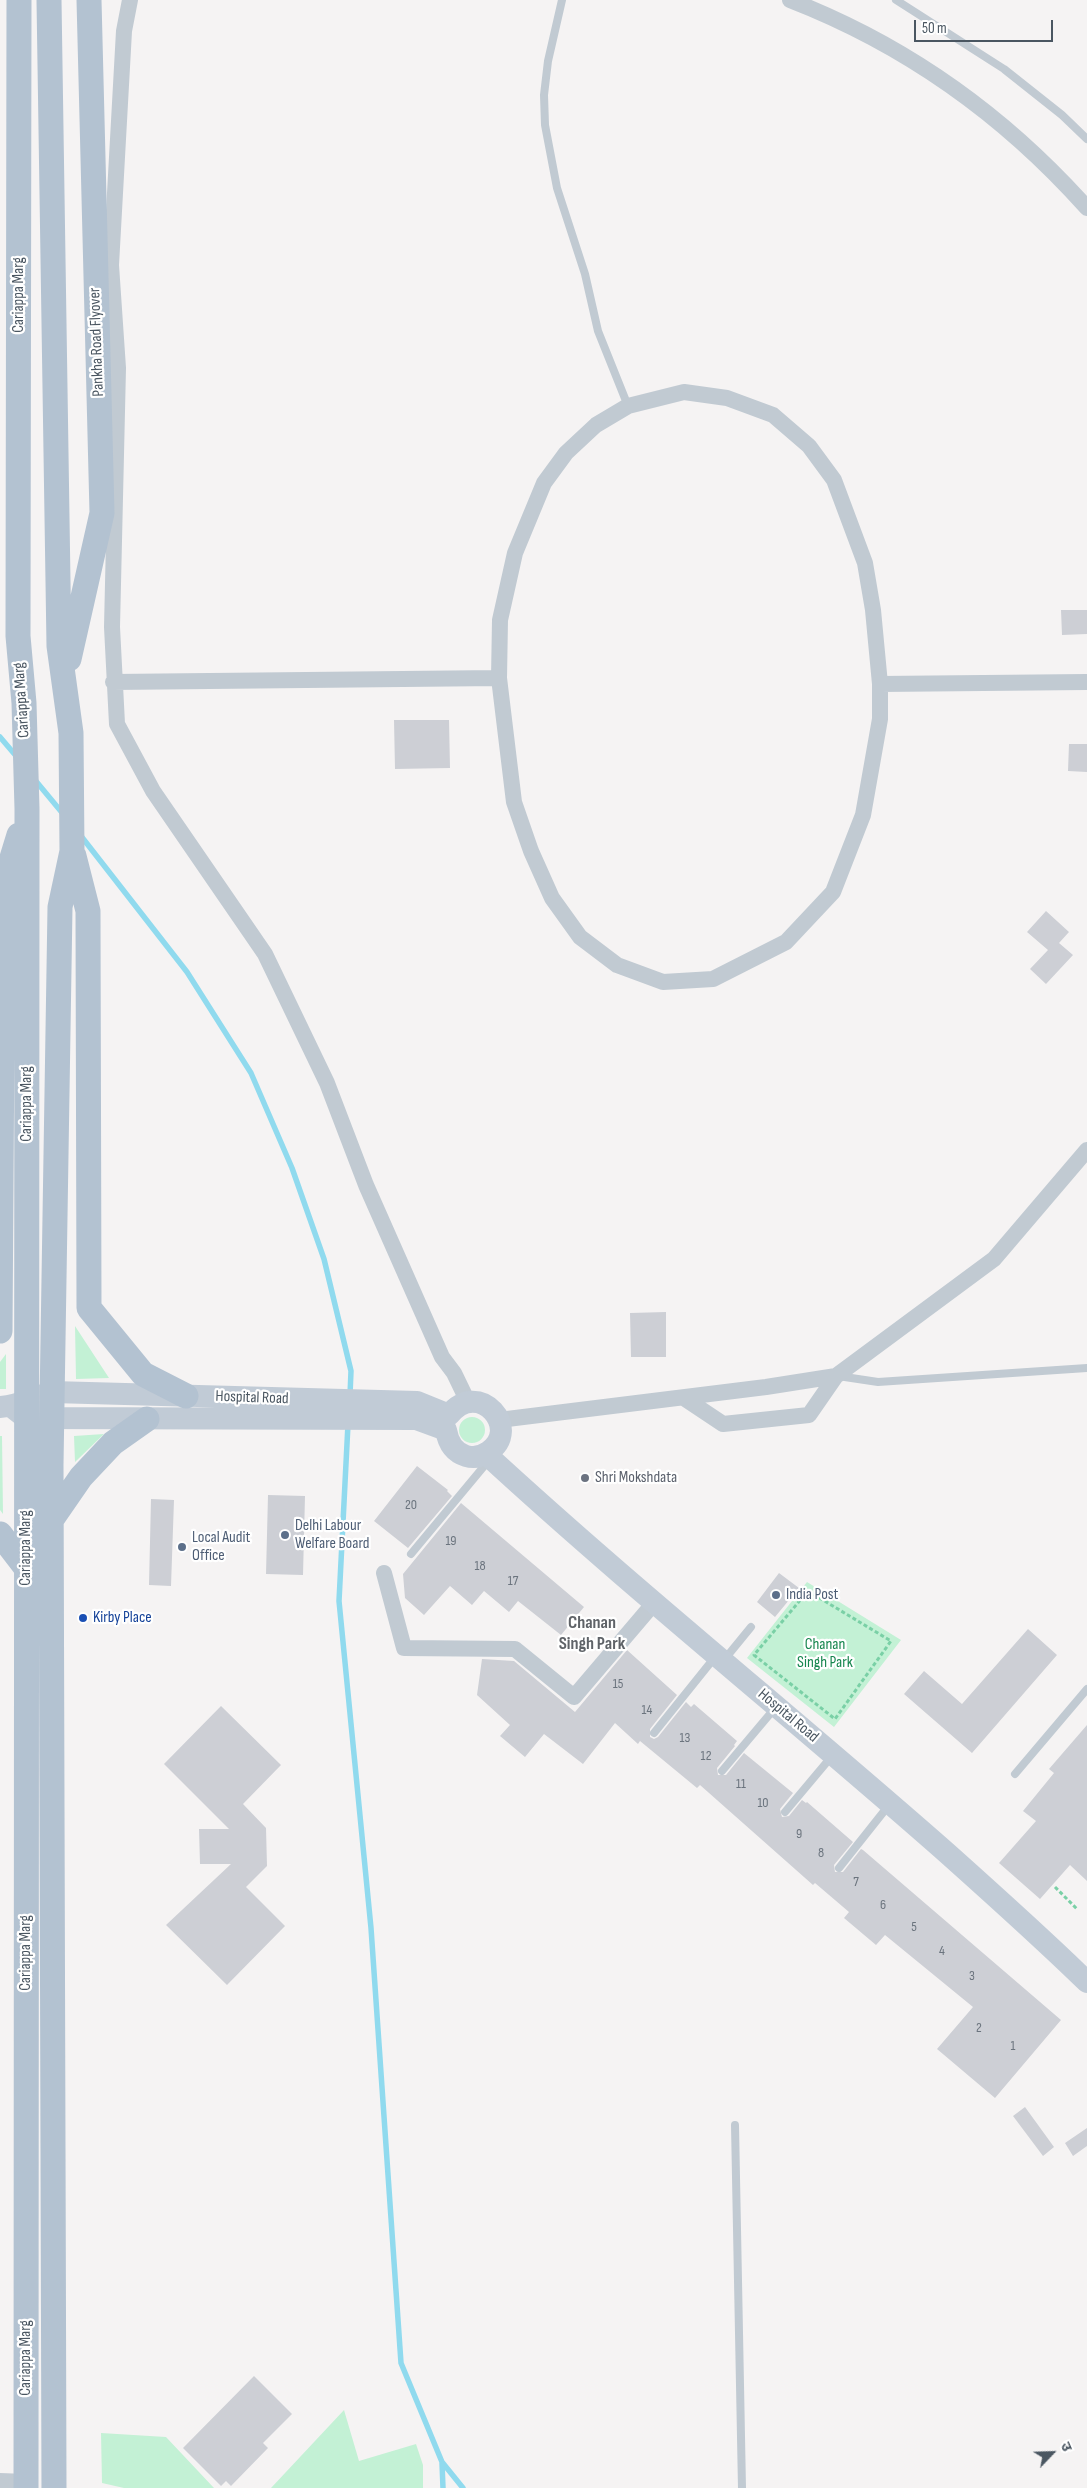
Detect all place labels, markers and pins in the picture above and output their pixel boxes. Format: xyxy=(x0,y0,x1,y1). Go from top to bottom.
place label: Shri Mokshdata xyxy=(595,1468,677,1488)
marker: Shri Mokshdata xyxy=(579,1472,591,1484)
place label: Delhi Labour Welfare Board xyxy=(295,1516,369,1554)
place label: Local Audit Office xyxy=(192,1528,250,1566)
marker: Delhi Labour Welfare Board xyxy=(279,1529,291,1541)
marker: Local Audit Office xyxy=(176,1541,188,1553)
place label: India Post xyxy=(786,1585,838,1605)
marker: India Post xyxy=(770,1589,782,1601)
place label: Kirby Place xyxy=(93,1608,152,1628)
marker: Kirby Place xyxy=(77,1612,89,1624)

